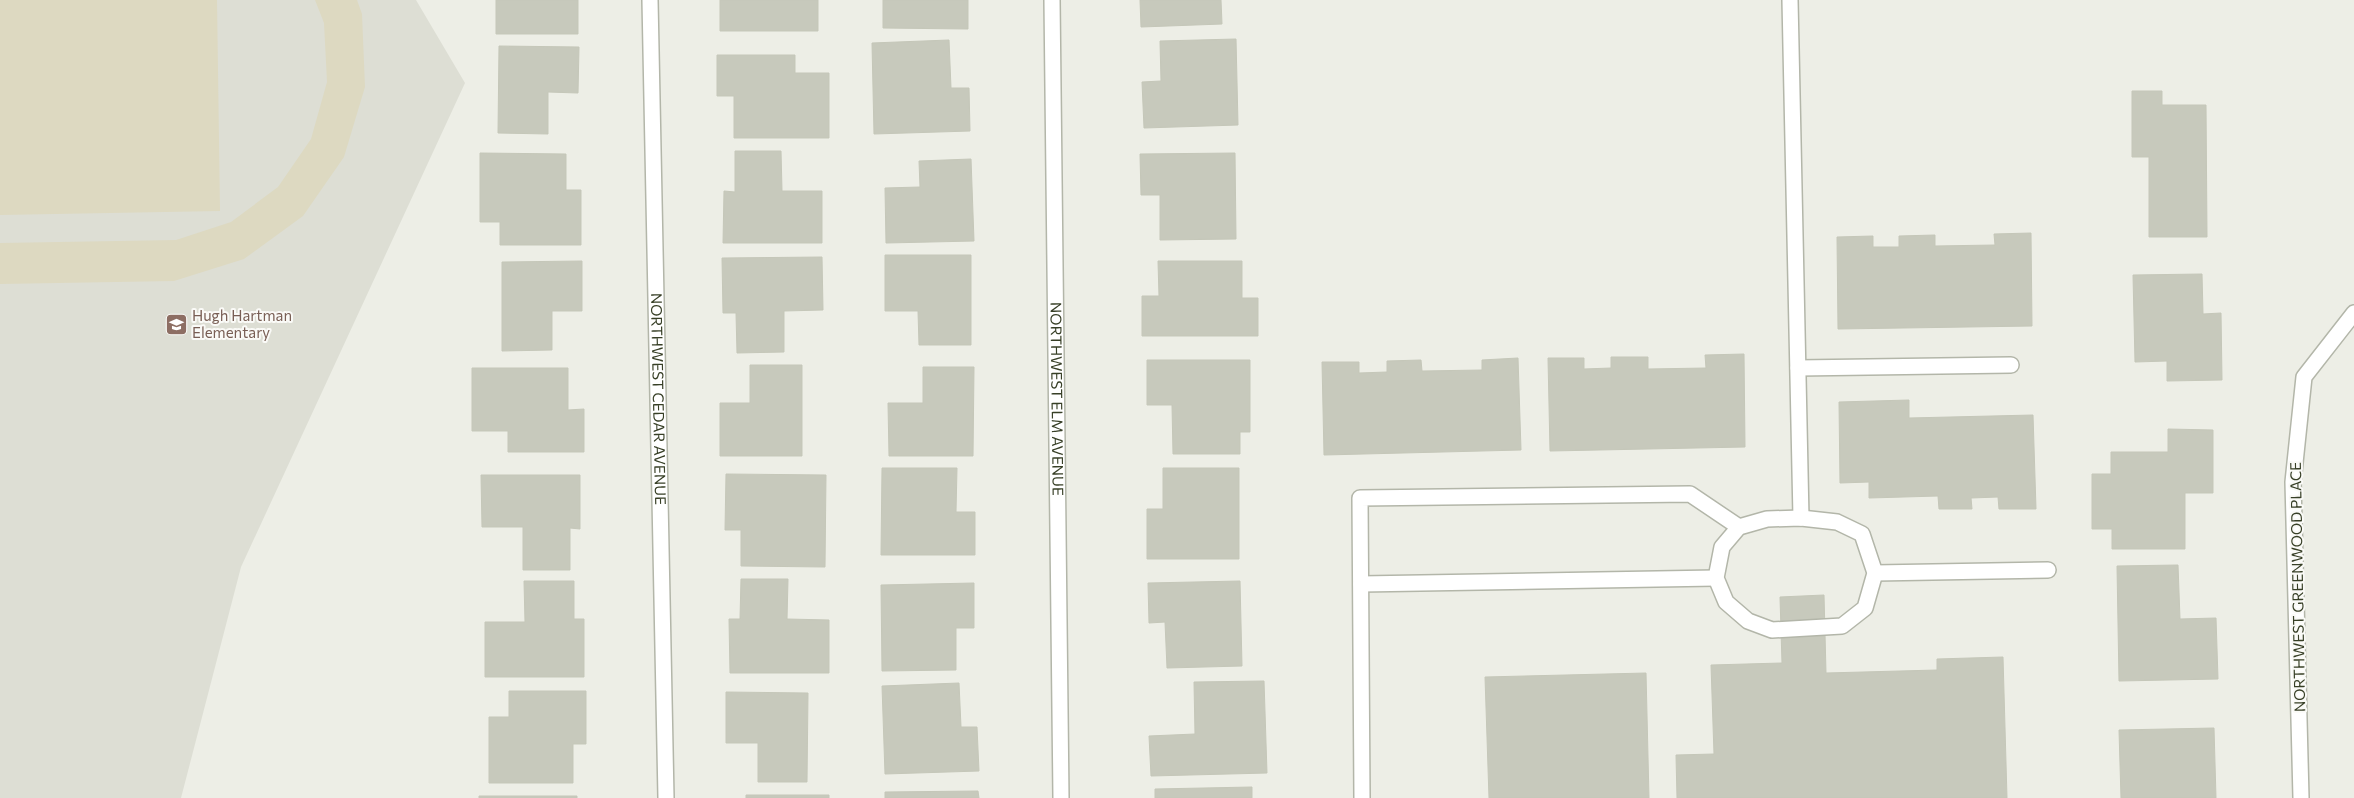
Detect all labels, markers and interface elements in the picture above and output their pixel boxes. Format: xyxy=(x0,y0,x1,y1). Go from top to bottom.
street label: NORTHWEST CEDAR AVENUE xyxy=(648,293,670,505)
street label: NORTHWEST ELM AVENUE xyxy=(1047,302,1068,496)
place label: Hugh Hartman Elementary xyxy=(192,306,292,341)
school or university icon: Hugh Hartman Elementary xyxy=(164,313,188,337)
street label: NORTHWEST GREENWOOD PLACE xyxy=(2286,462,2308,712)

